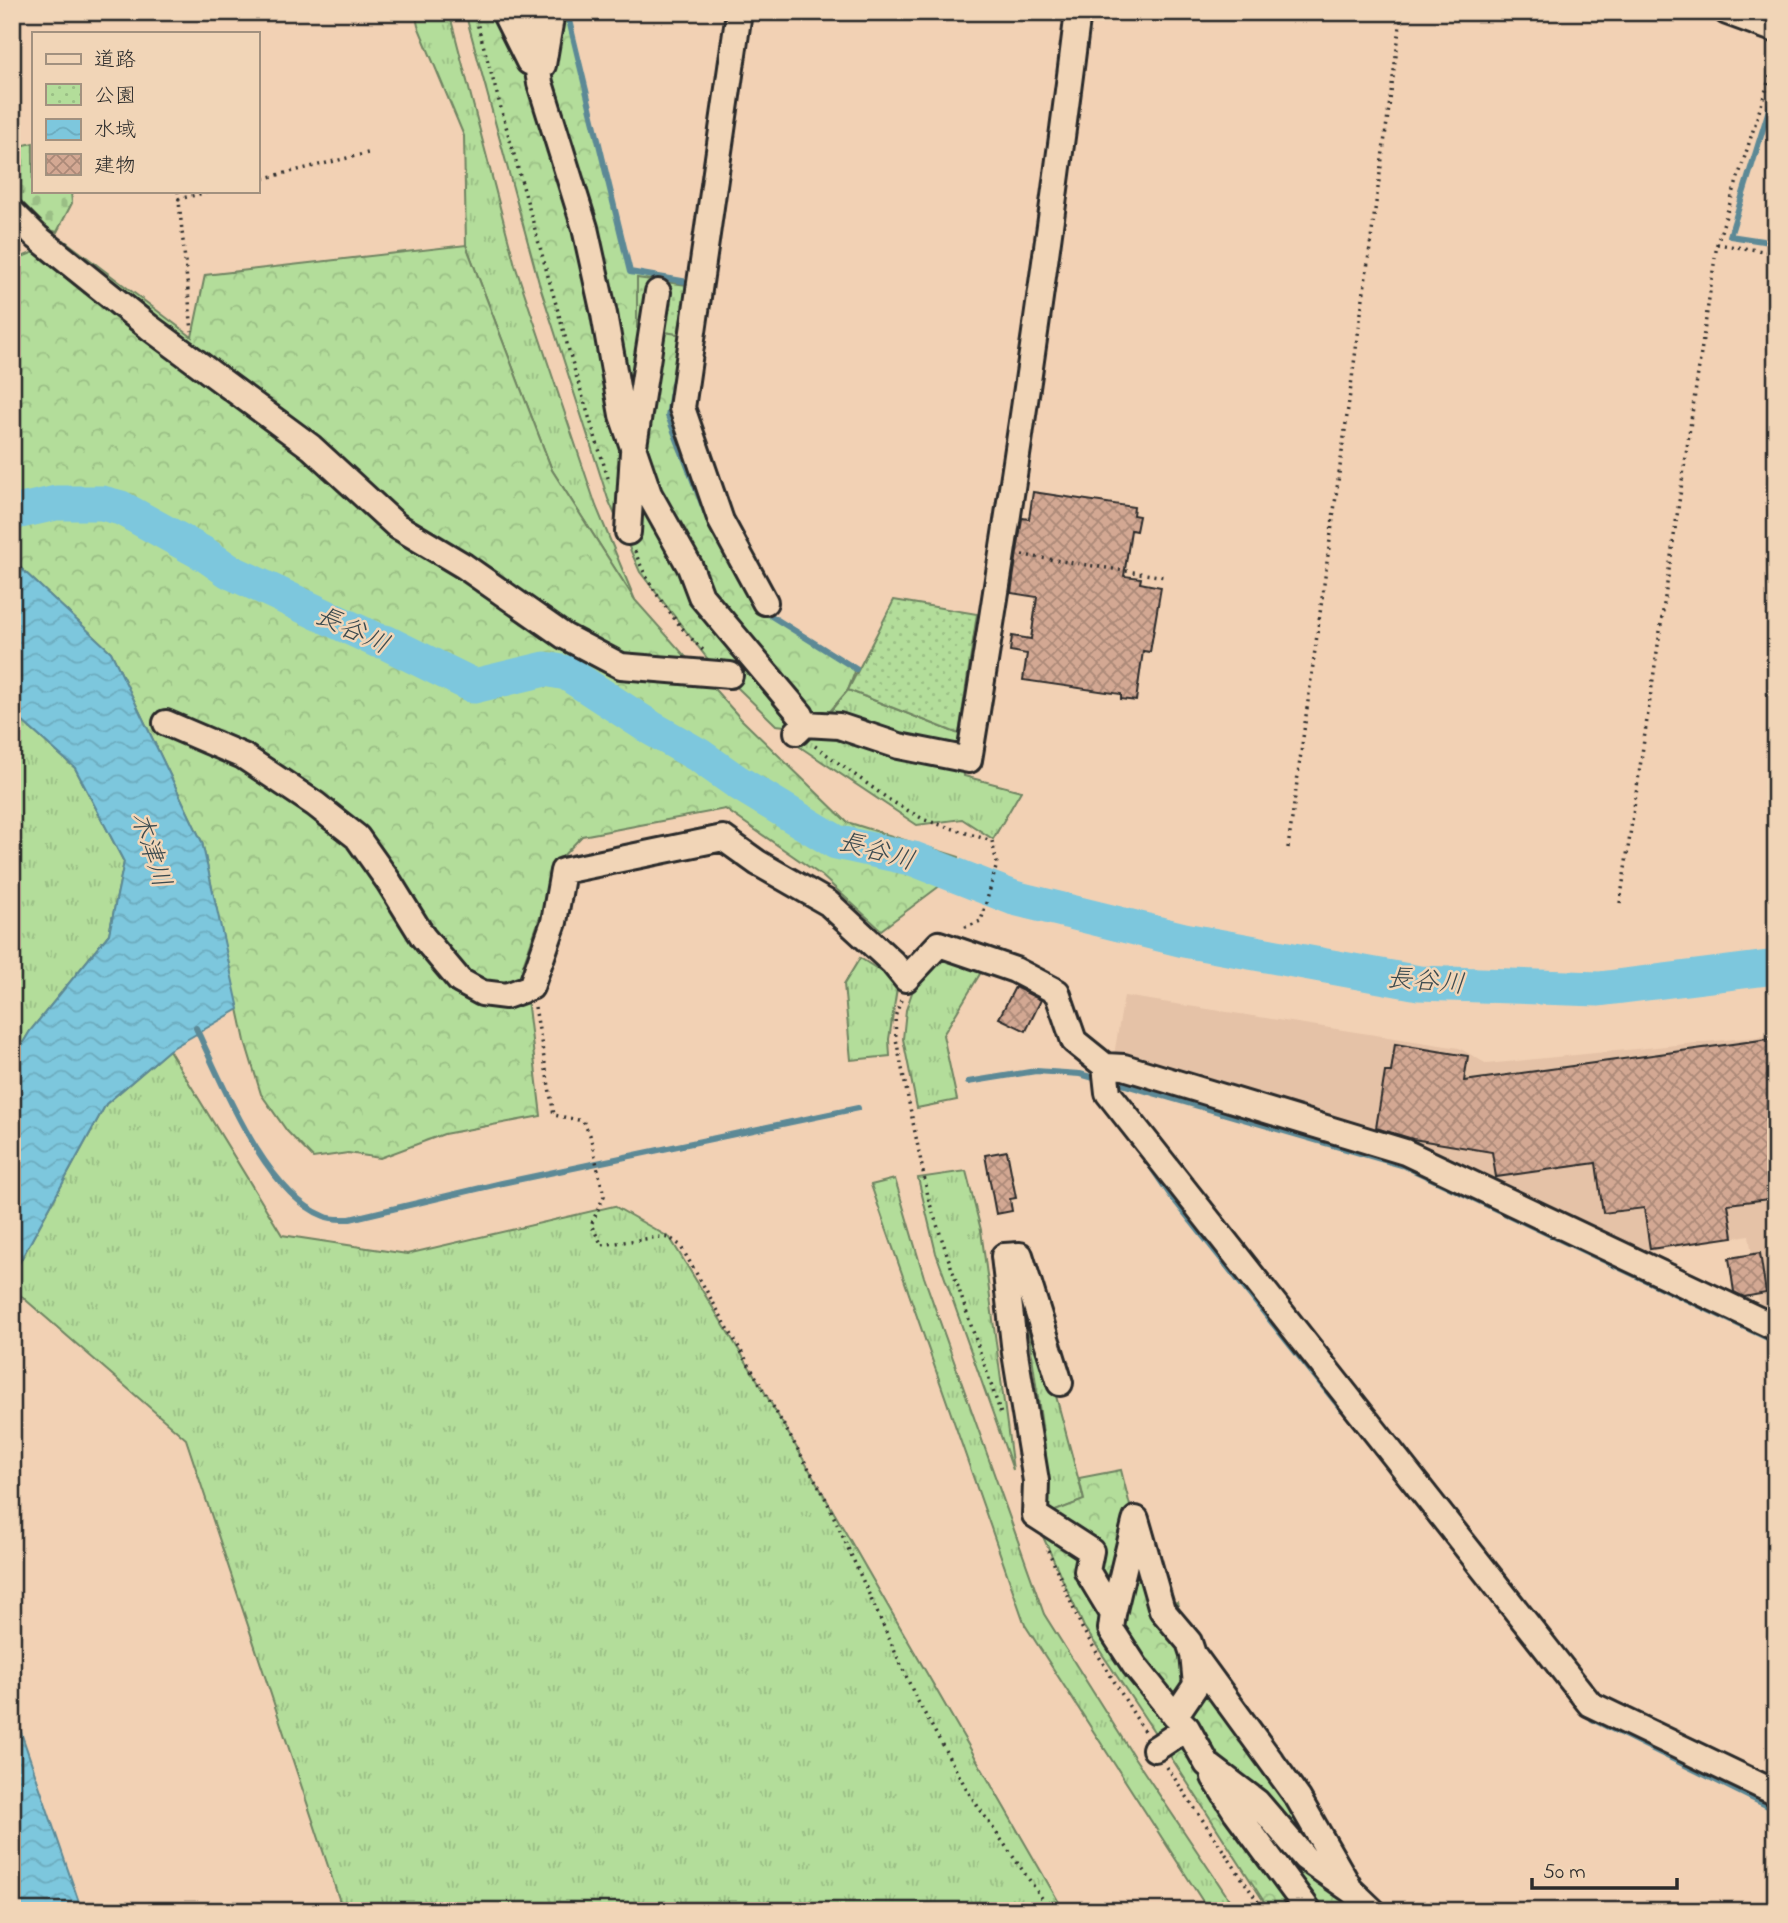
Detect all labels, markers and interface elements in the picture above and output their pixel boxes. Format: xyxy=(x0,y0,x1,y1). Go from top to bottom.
legend xyxy=(32,32,259,192)
text: 道路 xyxy=(94,46,136,76)
text: 公園 xyxy=(94,82,136,112)
text: 水域 xyxy=(94,116,136,146)
text: 建物 xyxy=(94,152,136,182)
water label: 長谷川 xyxy=(308,598,395,665)
water label: 木津川 xyxy=(119,807,179,893)
water label: 長谷川 xyxy=(833,824,919,882)
water label: 長谷川 xyxy=(1385,961,1466,1005)
scale bar xyxy=(1532,1846,1678,1890)
text: 50 m xyxy=(1543,1858,1586,1888)

